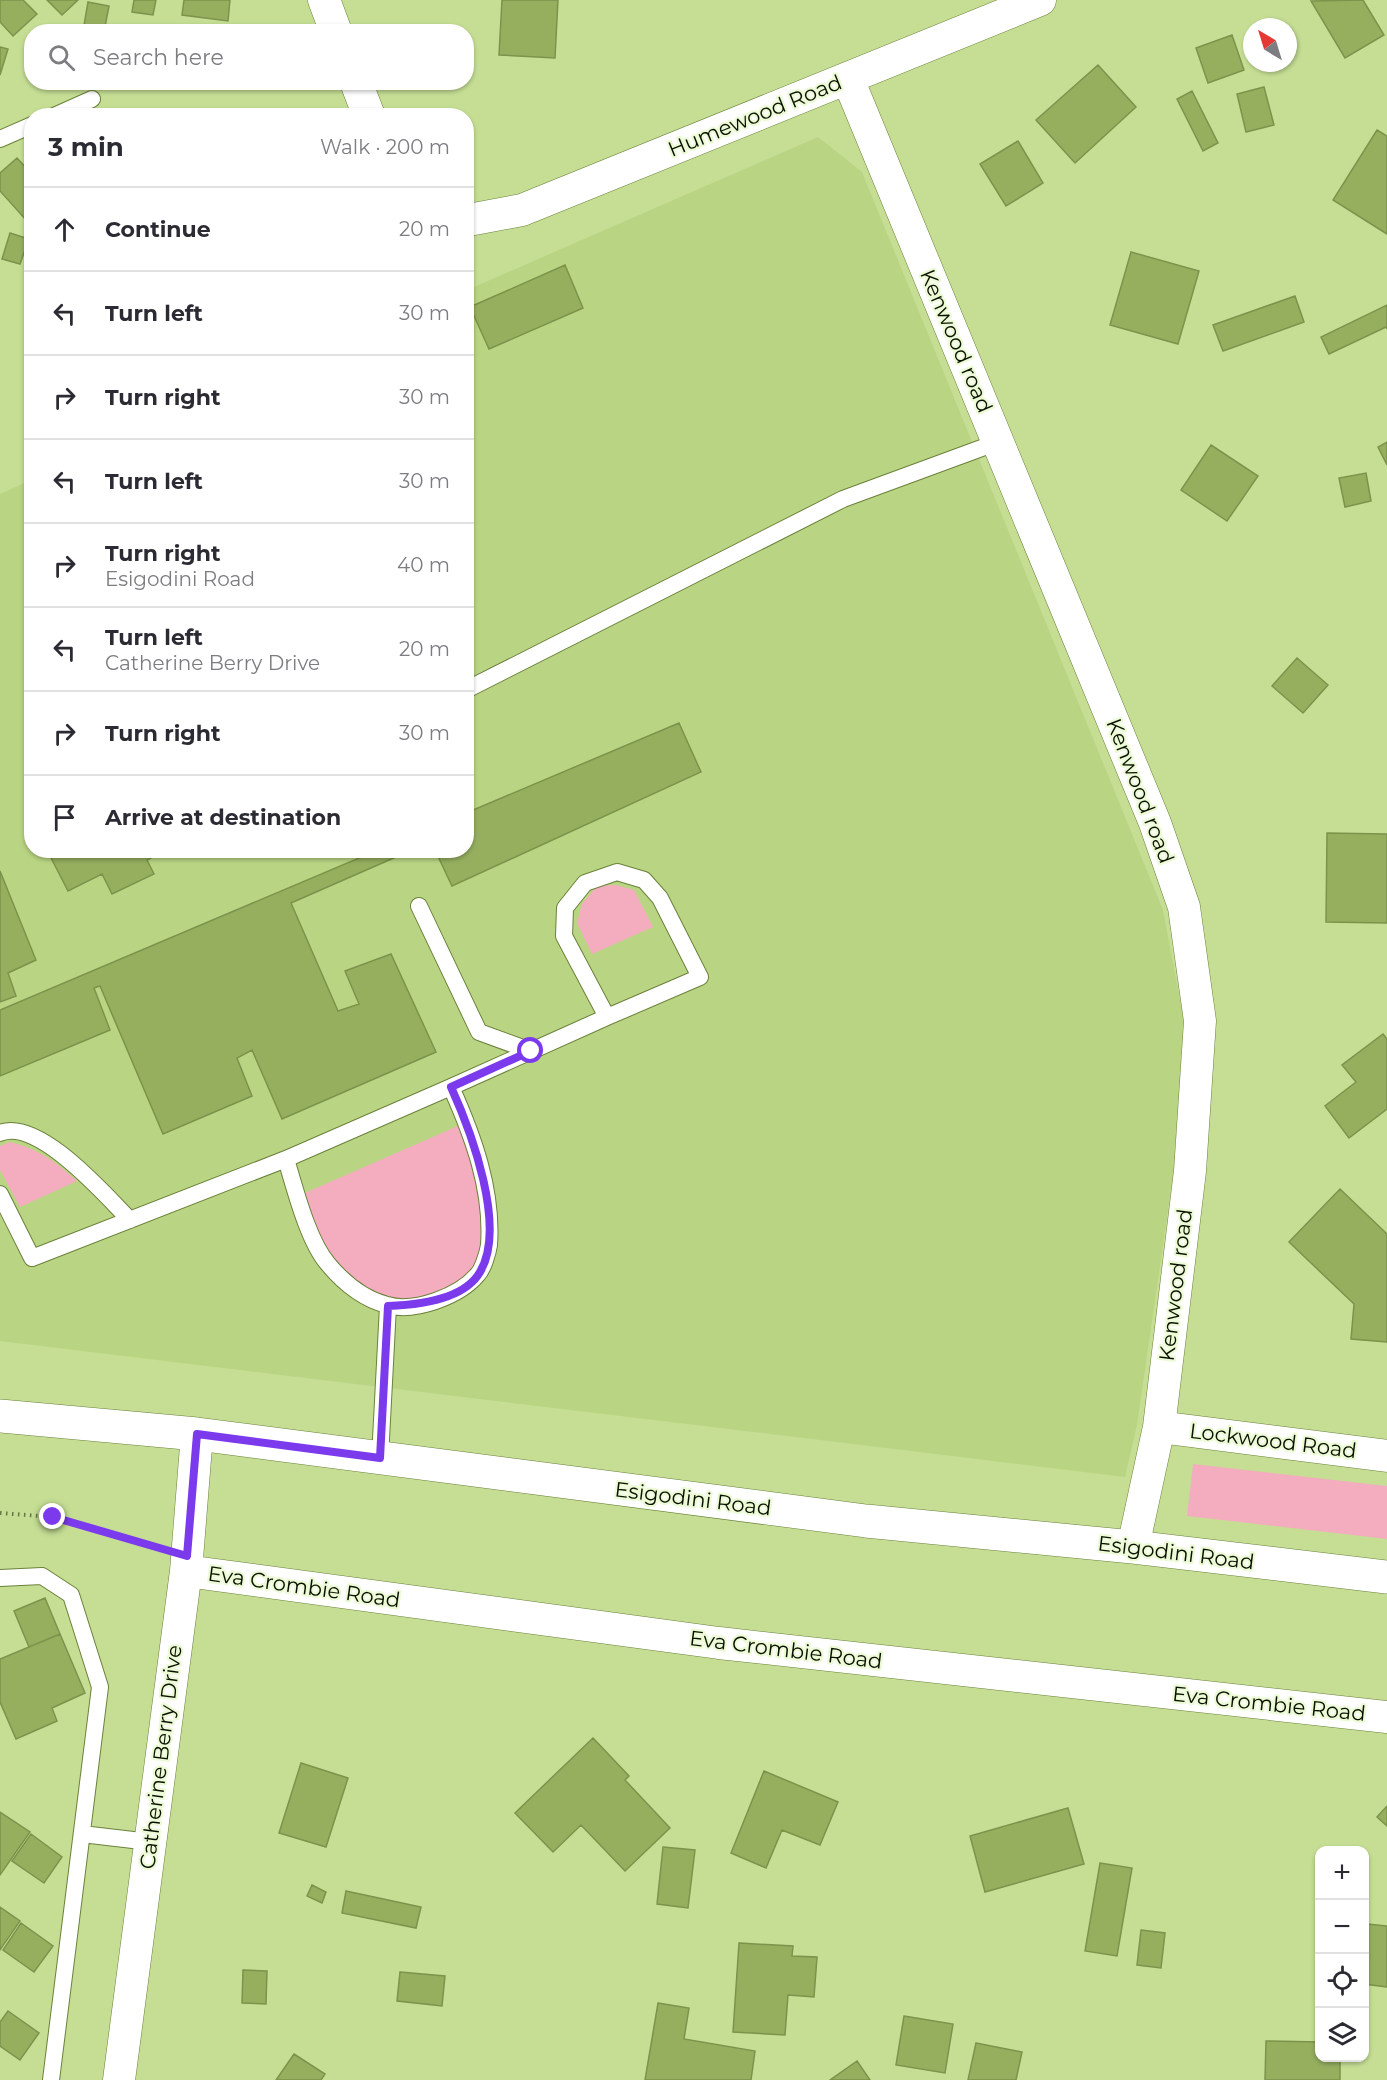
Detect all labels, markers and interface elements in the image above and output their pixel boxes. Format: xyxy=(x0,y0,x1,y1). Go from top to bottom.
north arrow xyxy=(1243,18,1297,72)
search box xyxy=(24,24,474,90)
icon: search xyxy=(45,41,78,74)
text: Search here xyxy=(93,44,224,71)
street label: Humewood Road xyxy=(664,69,845,162)
text: 3 min xyxy=(48,131,124,163)
text: Walk · 200 m xyxy=(320,135,450,159)
icon: ahead xyxy=(48,213,81,246)
text: Continue xyxy=(105,216,211,243)
text: 20 m xyxy=(399,217,450,241)
street label: Kenwood road xyxy=(915,265,998,416)
icon: left xyxy=(48,297,81,330)
text: Turn left xyxy=(105,300,203,327)
text: 30 m xyxy=(399,301,450,325)
icon: right xyxy=(48,381,81,414)
text: Turn right xyxy=(105,384,220,411)
text: 30 m xyxy=(399,385,450,409)
icon: left xyxy=(48,465,81,498)
text: Turn left xyxy=(105,468,203,495)
text: 30 m xyxy=(399,469,450,493)
text: Turn right xyxy=(105,540,220,567)
icon: right xyxy=(48,549,81,582)
text: 40 m xyxy=(397,553,450,577)
text: Esigodini Road xyxy=(105,567,255,591)
text: Turn left xyxy=(105,624,203,651)
icon: left xyxy=(48,633,81,666)
text: 20 m xyxy=(399,637,450,661)
text: Catherine Berry Drive xyxy=(105,651,320,675)
street label: Kenwood road xyxy=(1101,715,1180,867)
icon: right xyxy=(48,717,81,750)
text: Turn right xyxy=(105,720,220,747)
text: 30 m xyxy=(399,721,450,745)
icon: arrive xyxy=(48,801,81,834)
text: Arrive at destination xyxy=(105,804,341,831)
route start xyxy=(517,1037,543,1063)
street label: Kenwood road xyxy=(1154,1207,1197,1362)
street label: Lockwood Road xyxy=(1188,1418,1358,1463)
street label: Esigodini Road xyxy=(613,1477,773,1521)
route end xyxy=(39,1503,65,1529)
street label: Esigodini Road xyxy=(1096,1531,1256,1575)
street label: Eva Crombie Road xyxy=(206,1561,402,1612)
street label: Eva Crombie Road xyxy=(688,1625,884,1674)
street label: Catherine Berry Drive xyxy=(134,1643,187,1871)
street label: Eva Crombie Road xyxy=(1171,1681,1367,1726)
map controls xyxy=(1315,1846,1369,2062)
button: + xyxy=(1315,1846,1369,1900)
button: − xyxy=(1315,1900,1369,1954)
button: locate xyxy=(1315,1954,1369,2008)
button: layers xyxy=(1315,2008,1369,2062)

